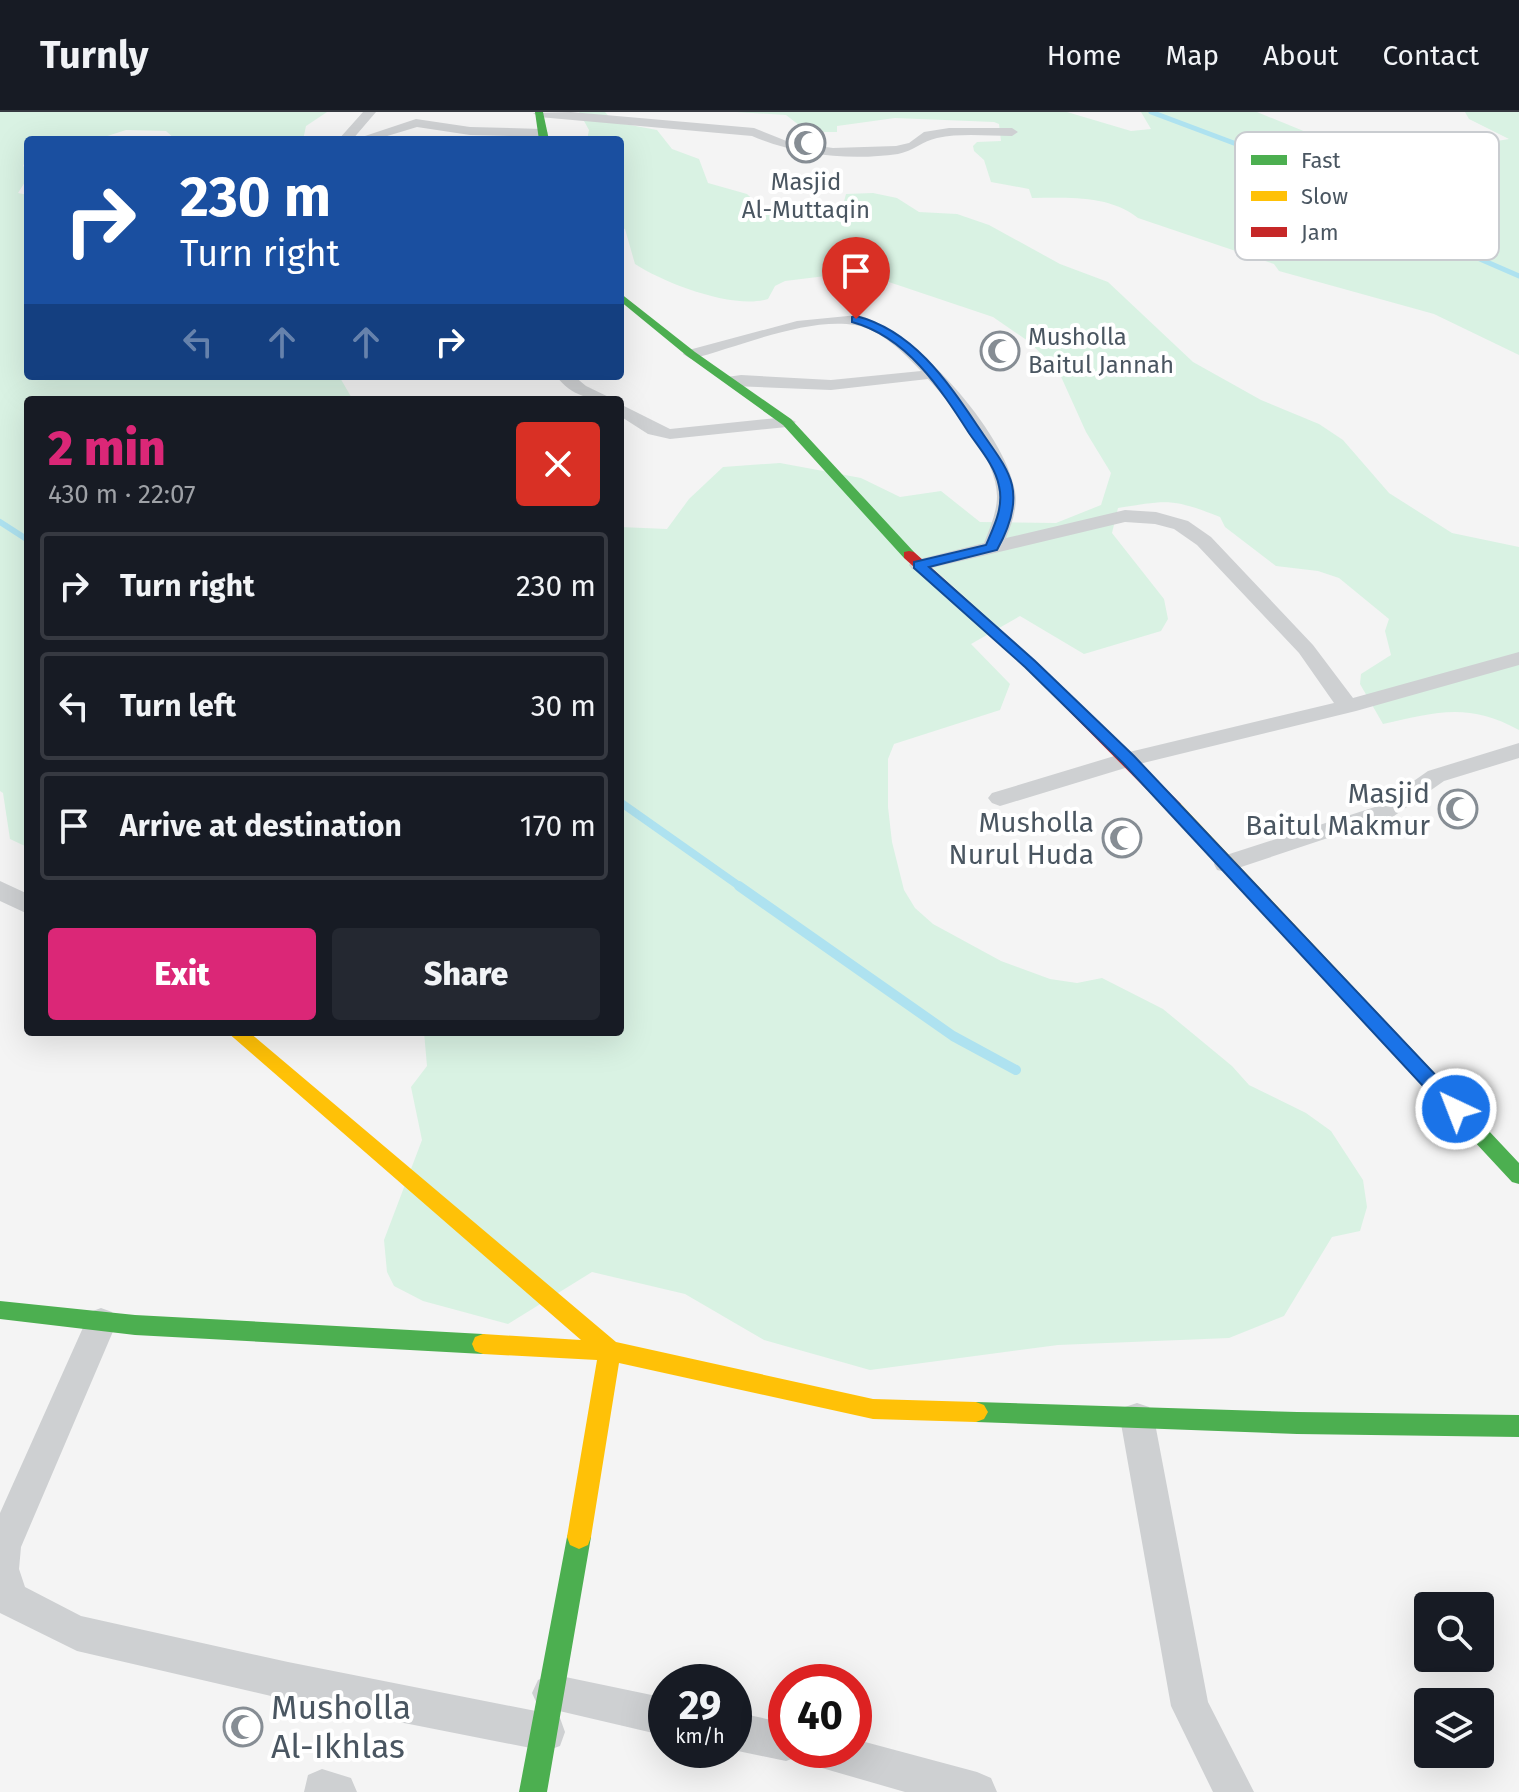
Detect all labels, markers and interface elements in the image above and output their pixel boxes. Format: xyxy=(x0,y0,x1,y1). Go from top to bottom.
text: Turnly xyxy=(40,32,149,78)
text: Home xyxy=(1047,39,1121,72)
text: Map xyxy=(1165,39,1219,72)
text: About xyxy=(1263,39,1338,72)
text: Contact xyxy=(1382,39,1479,72)
mosque icon: Masjid Al-Muttaqin xyxy=(785,122,827,164)
legend xyxy=(1235,132,1499,260)
text: Fast xyxy=(1301,147,1341,174)
text: 230 m xyxy=(180,164,331,231)
icon: right xyxy=(48,168,152,272)
place label: Masjid Al-Muttaqin xyxy=(742,168,870,224)
text: Slow xyxy=(1301,183,1348,210)
text: Jam xyxy=(1301,219,1339,246)
text: Turn right xyxy=(180,232,340,276)
pin xyxy=(822,237,890,319)
icon: arrive xyxy=(834,249,878,293)
icon: left xyxy=(176,320,220,364)
icon: ahead xyxy=(260,320,304,364)
icon: ahead xyxy=(344,320,388,364)
icon: right xyxy=(428,320,472,364)
place label: Musholla Baitul Jannah xyxy=(1028,323,1174,379)
mosque icon: Musholla Baitul Jannah xyxy=(979,330,1021,372)
text: 2 min xyxy=(48,420,166,478)
button: close xyxy=(516,422,600,506)
text: 430 m · 22:07 xyxy=(48,479,196,510)
icon: right xyxy=(52,564,96,608)
text: Turn right xyxy=(120,568,255,604)
text: 230 m xyxy=(516,568,596,604)
icon: left xyxy=(52,684,96,728)
text: Turn left xyxy=(120,688,236,724)
text: 30 m xyxy=(531,688,596,724)
place label: Masjid Baitul Makmur xyxy=(1245,777,1430,842)
mosque icon: Masjid Baitul Makmur xyxy=(1437,788,1479,830)
icon: arrive xyxy=(52,804,96,848)
place label: Musholla Nurul Huda xyxy=(949,806,1094,871)
text: Arrive at destination xyxy=(120,808,402,844)
text: 170 m xyxy=(520,808,596,844)
mosque icon: Musholla Nurul Huda xyxy=(1101,817,1143,859)
button: Exit xyxy=(48,928,316,1020)
button: Share xyxy=(332,928,600,1020)
position arrow xyxy=(1414,1067,1498,1151)
map controls xyxy=(1414,1592,1494,1768)
button: search xyxy=(1414,1592,1494,1672)
speed limit sign: 40 xyxy=(768,1664,872,1768)
text: 29 xyxy=(679,1682,721,1730)
place label: Musholla Al-Ikhlas xyxy=(271,1687,411,1767)
button: layers xyxy=(1414,1688,1494,1768)
mosque icon: Musholla Al-Ikhlas xyxy=(222,1706,264,1748)
text: km/h xyxy=(675,1724,725,1748)

